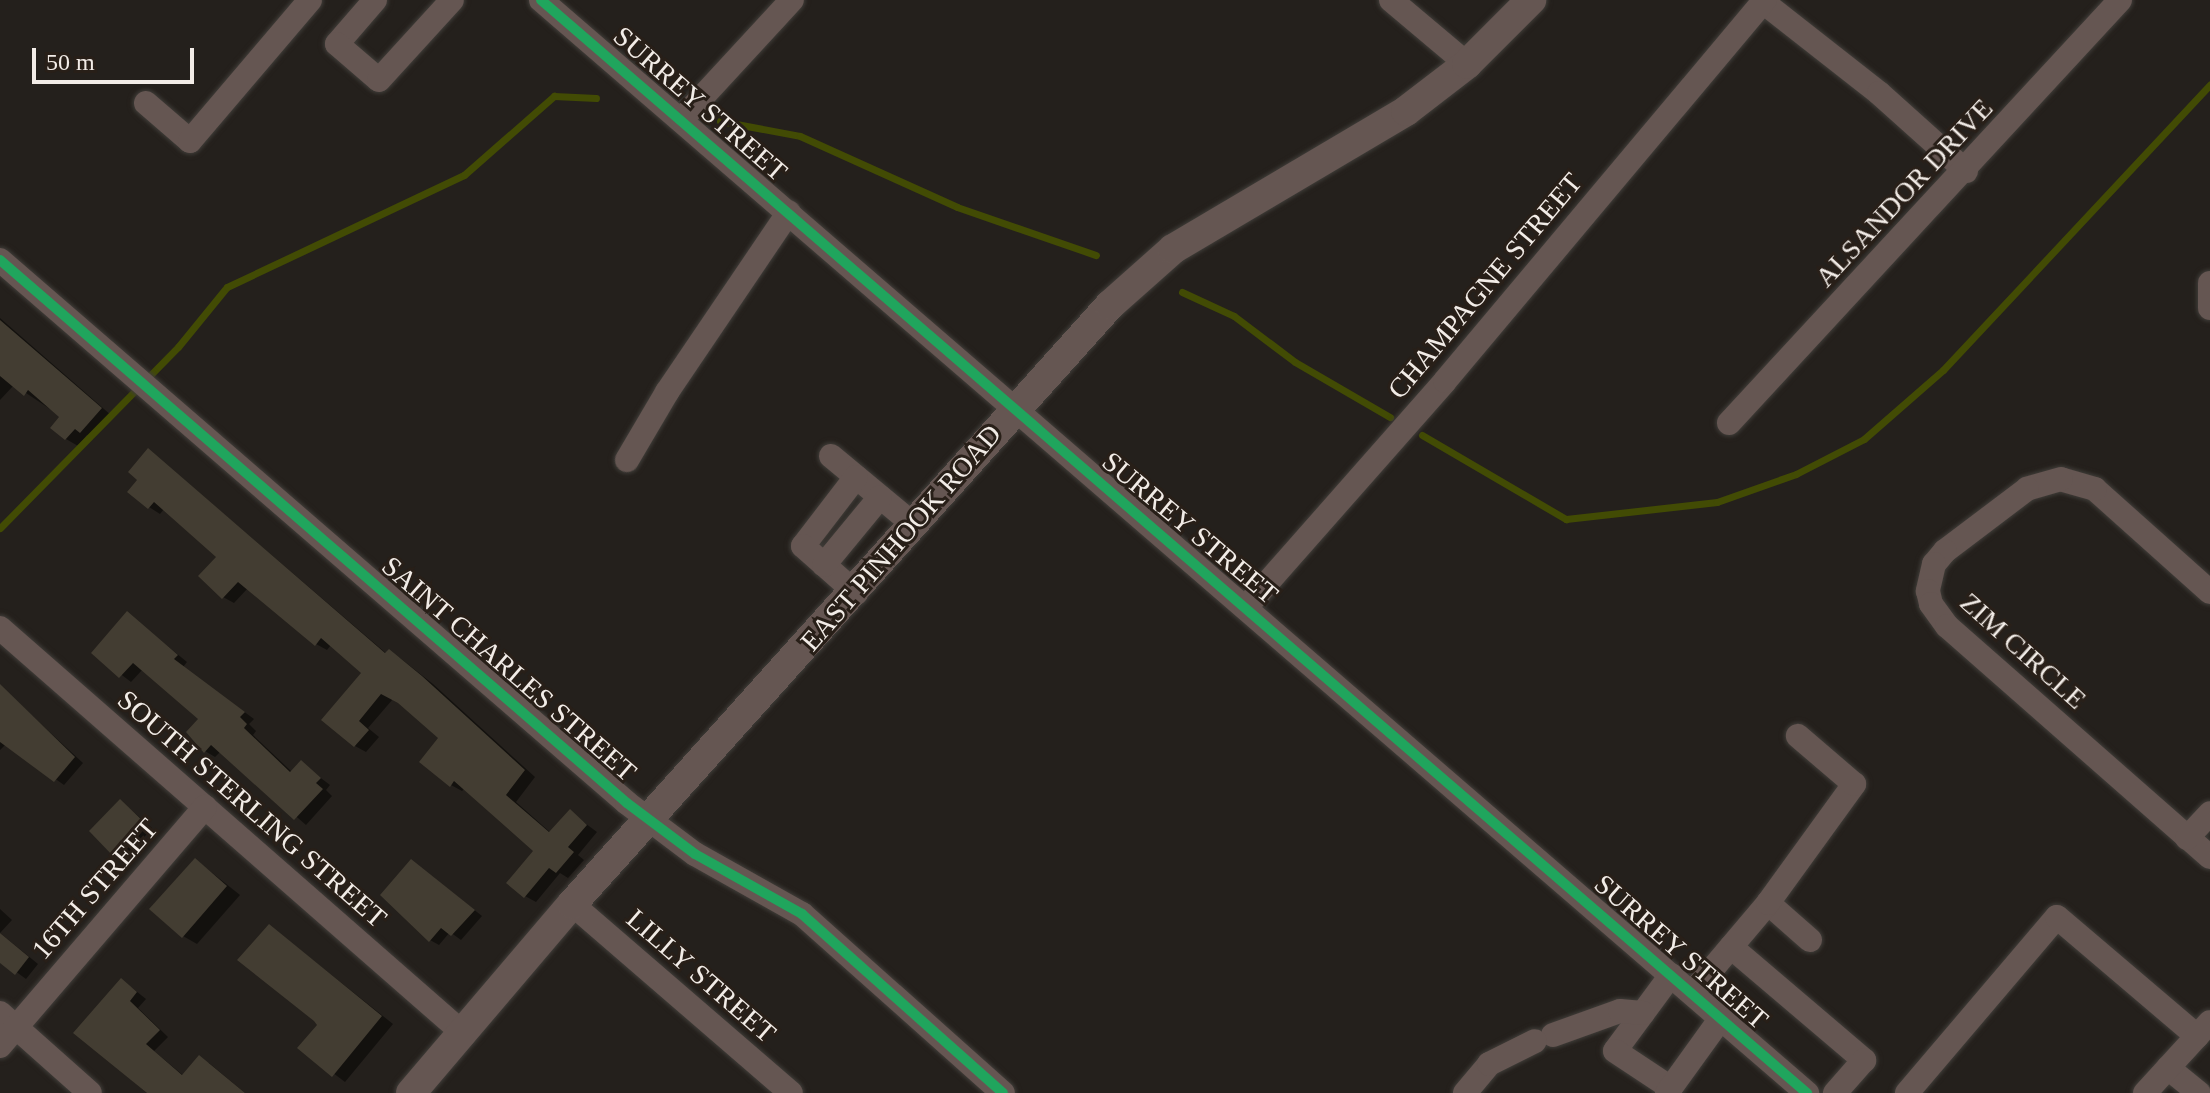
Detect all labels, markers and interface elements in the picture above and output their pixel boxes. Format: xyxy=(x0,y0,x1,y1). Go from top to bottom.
street label: SURREY STREET xyxy=(606,19,794,189)
scale bar xyxy=(36,32,198,82)
text: 50 m xyxy=(46,49,95,75)
street label: ALSANDOR DRIVE xyxy=(1808,92,2000,294)
street label: CHAMPAGNE STREET xyxy=(1381,166,1589,406)
street label: EAST PINHOOK ROAD xyxy=(793,418,1009,658)
street label: SURREY STREET xyxy=(1095,444,1285,612)
street label: SAINT CHARLES STREET xyxy=(375,549,643,789)
street label: ZIM CIRCLE xyxy=(1953,586,2093,716)
street label: SOUTH STERLING STREET xyxy=(111,683,393,935)
street label: 16TH STREET xyxy=(25,812,165,966)
street label: SURREY STREET xyxy=(1587,867,1775,1037)
street label: LILLY STREET xyxy=(619,902,783,1050)

